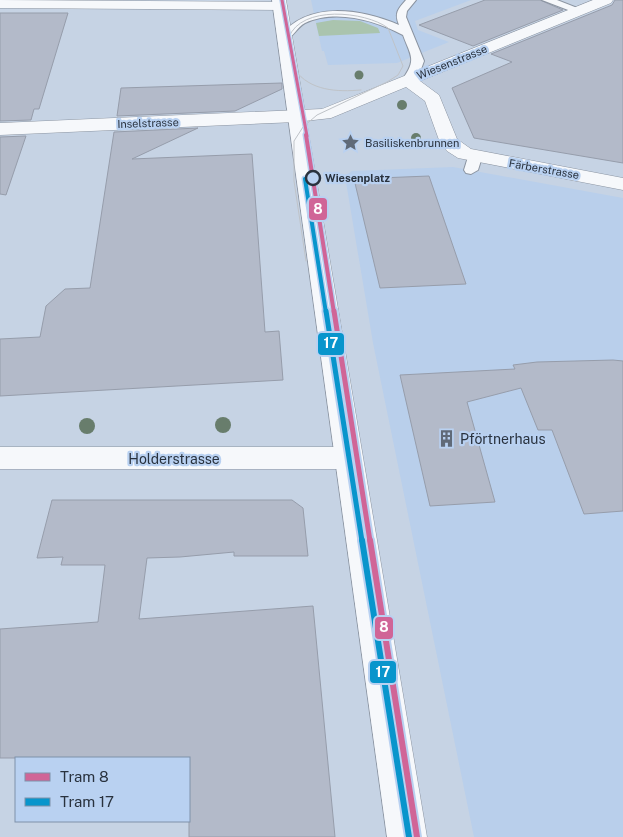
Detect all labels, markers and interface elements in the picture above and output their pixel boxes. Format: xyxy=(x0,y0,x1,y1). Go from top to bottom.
street label: Wiesenstrasse xyxy=(415,42,489,82)
street label: Inselstrasse xyxy=(117,116,179,130)
place icon: Basiliskenbrunnen xyxy=(341,133,361,153)
place label: Basiliskenbrunnen xyxy=(365,137,459,149)
street label: Färberstrasse xyxy=(508,157,580,181)
marker: Wiesenplatz xyxy=(305,170,321,186)
place label: Wiesenplatz xyxy=(325,172,390,184)
line badge: 8 xyxy=(308,197,328,221)
text: 8 xyxy=(313,201,323,217)
line badge: 17 xyxy=(317,332,345,356)
text: 17 xyxy=(324,335,339,351)
building icon: Pförtnerhaus xyxy=(436,429,456,449)
place label: Pförtnerhaus xyxy=(460,431,546,447)
street label: Holderstrasse xyxy=(128,451,220,467)
line badge: 8 xyxy=(374,616,394,640)
text: 8 xyxy=(379,619,389,635)
line badge: 17 xyxy=(369,660,397,684)
text: 17 xyxy=(376,664,391,680)
legend xyxy=(15,757,190,822)
text: Tram 8 xyxy=(60,768,109,785)
text: Tram 17 xyxy=(60,793,114,810)

